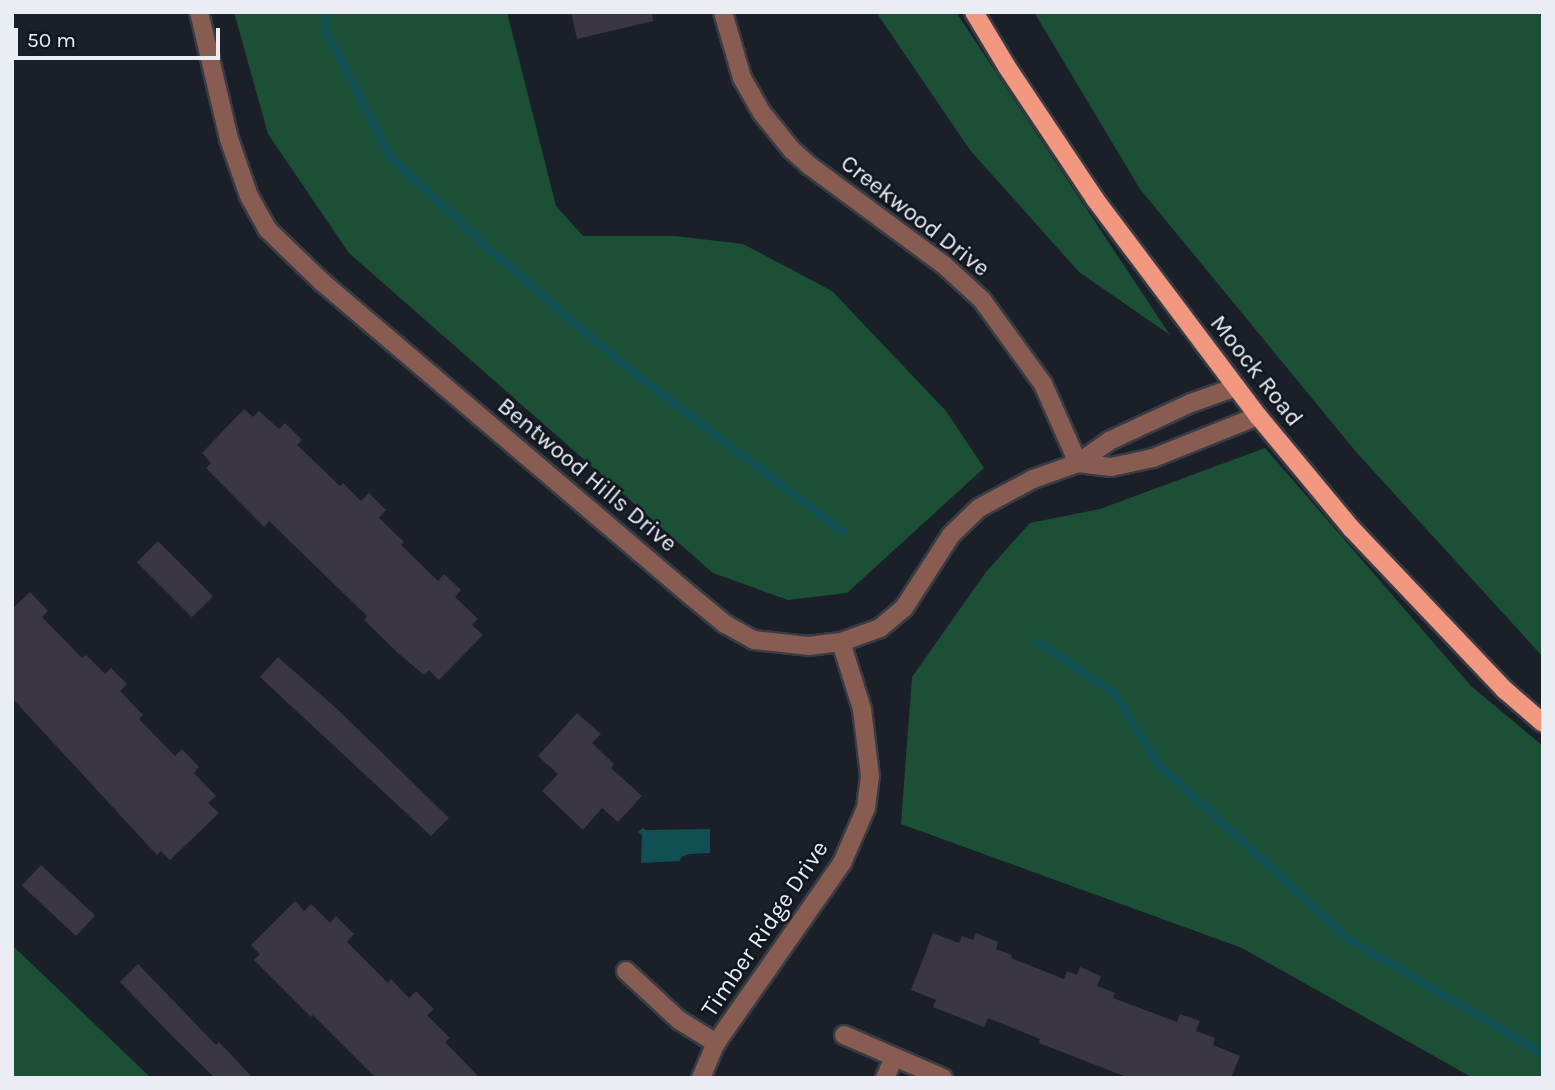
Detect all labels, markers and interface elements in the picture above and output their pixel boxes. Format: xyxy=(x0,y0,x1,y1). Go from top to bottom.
scale bar xyxy=(18,14,224,58)
text: 50 m xyxy=(27,28,76,52)
street label: Creekwood Drive xyxy=(835,149,995,283)
street label: Moock Road xyxy=(1204,310,1308,432)
street label: Bentwood Hills Drive xyxy=(491,392,683,558)
street label: Timber Ridge Drive xyxy=(695,835,835,1023)

